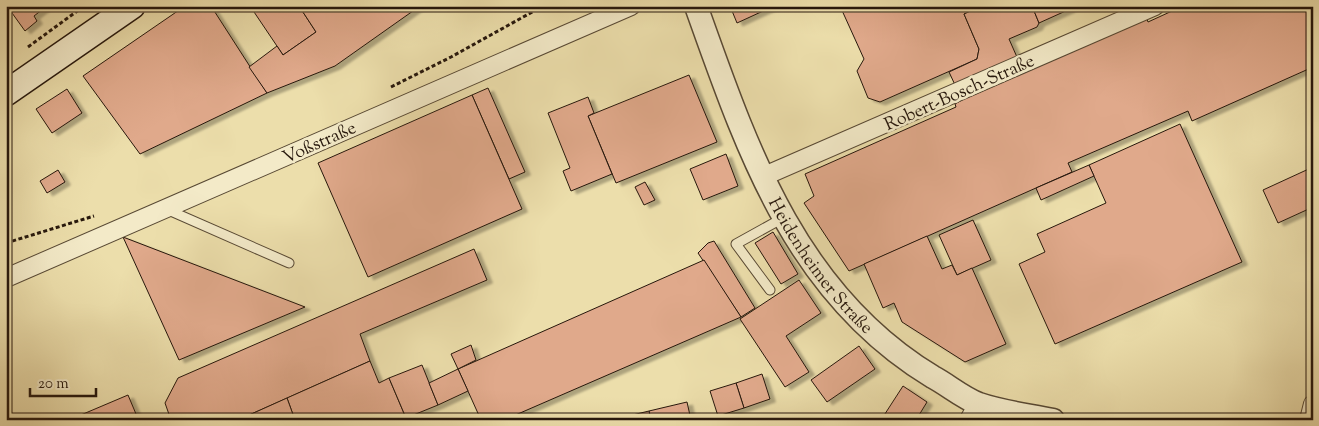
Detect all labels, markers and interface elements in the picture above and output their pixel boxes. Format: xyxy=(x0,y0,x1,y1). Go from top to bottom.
street label: Robert-Bosch-Straße xyxy=(881,49,1039,139)
street label: Voßstraße xyxy=(279,116,361,172)
street label: Heidenheimer Straße xyxy=(760,194,878,341)
scale bar xyxy=(30,366,96,398)
text: 20 m xyxy=(38,374,69,395)

